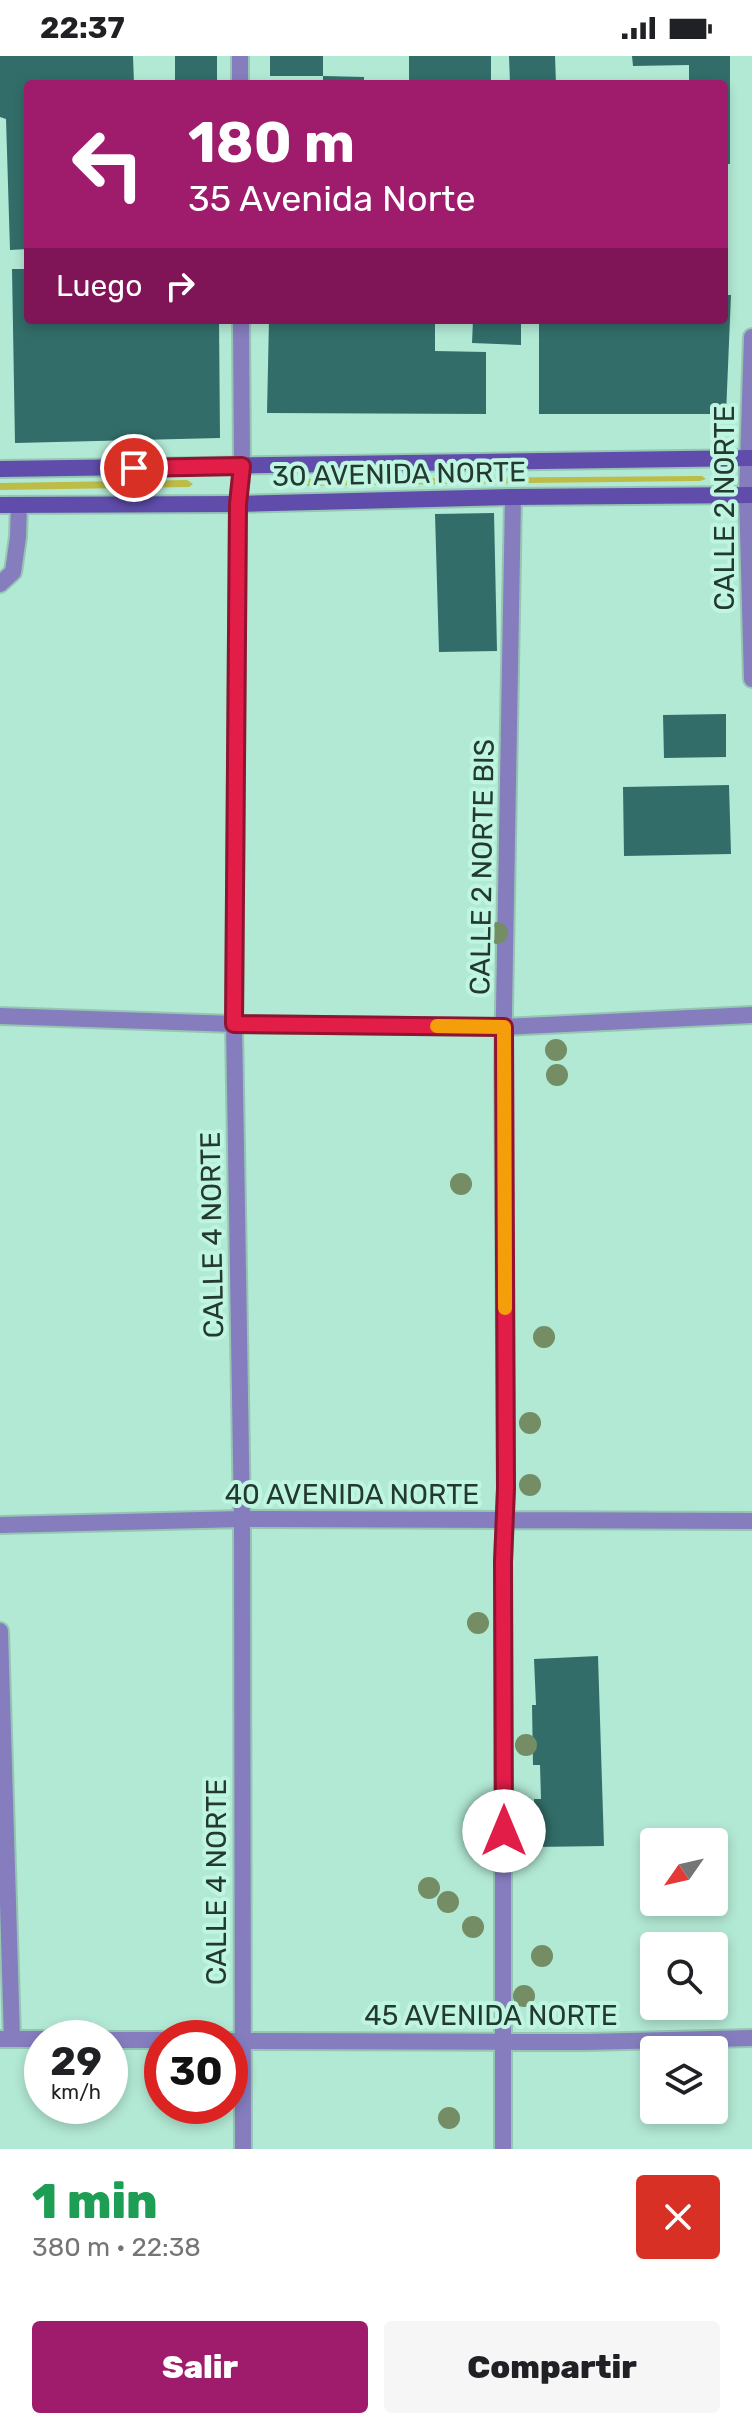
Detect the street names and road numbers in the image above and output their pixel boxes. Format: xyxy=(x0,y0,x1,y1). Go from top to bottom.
street label: CALLE 2 NORTE xyxy=(708,405,741,611)
street label: 30 AVENIDA NORTE xyxy=(272,455,526,493)
street label: CALLE 2 NORTE BIS xyxy=(463,739,501,995)
street label: CALLE 4 NORTE xyxy=(194,1131,230,1339)
street label: 40 AVENIDA NORTE xyxy=(225,1478,479,1511)
street label: CALLE 4 NORTE xyxy=(200,1779,233,1985)
street label: 45 AVENIDA NORTE xyxy=(364,1999,618,2032)

